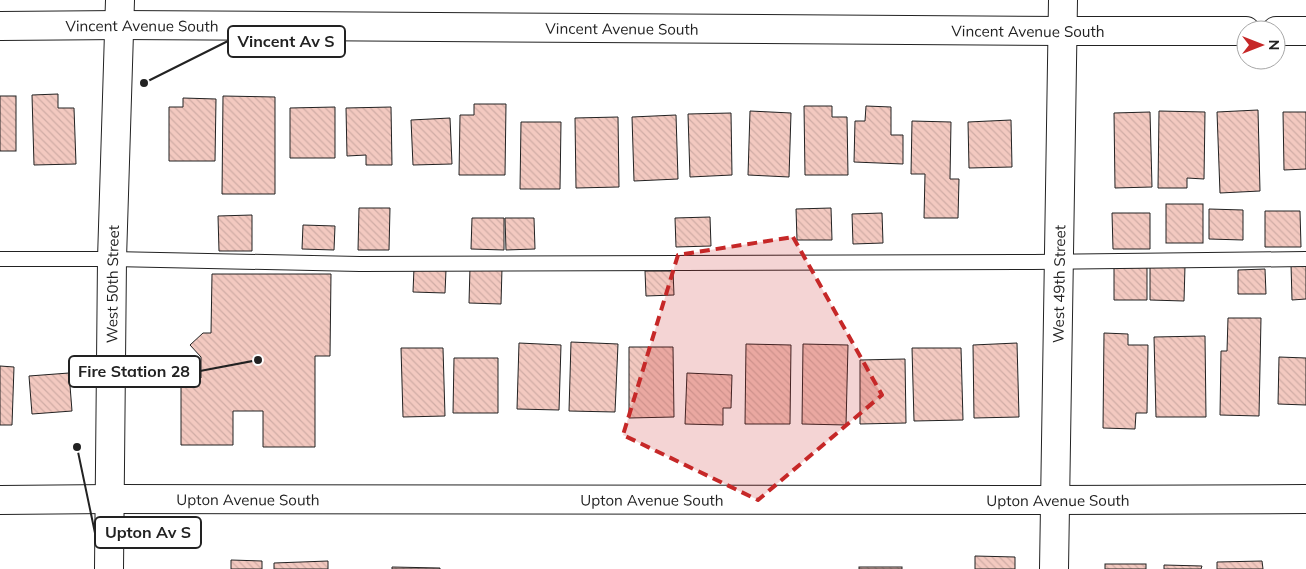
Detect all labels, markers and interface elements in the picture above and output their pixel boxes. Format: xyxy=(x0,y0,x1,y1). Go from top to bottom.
street label: Vincent Avenue South xyxy=(65,15,219,35)
street label: Vincent Avenue South xyxy=(545,18,699,38)
north arrow xyxy=(1236,20,1286,70)
street label: Vincent Avenue South xyxy=(951,21,1105,41)
callout: Vincent Av S xyxy=(228,26,345,57)
text: Vincent Av S xyxy=(236,31,335,51)
text: N xyxy=(1265,40,1283,50)
street label: West 50th Street xyxy=(102,225,123,343)
street label: West 49th Street xyxy=(1048,225,1069,343)
callout: Fire Station 28 xyxy=(69,356,200,387)
text: Fire Station 28 xyxy=(78,361,190,381)
street label: Upton Avenue South xyxy=(176,490,320,509)
street label: Upton Avenue South xyxy=(580,490,724,509)
street label: Upton Avenue South xyxy=(986,490,1130,510)
callout: Upton Av S xyxy=(95,517,201,548)
text: Upton Av S xyxy=(105,522,191,542)

